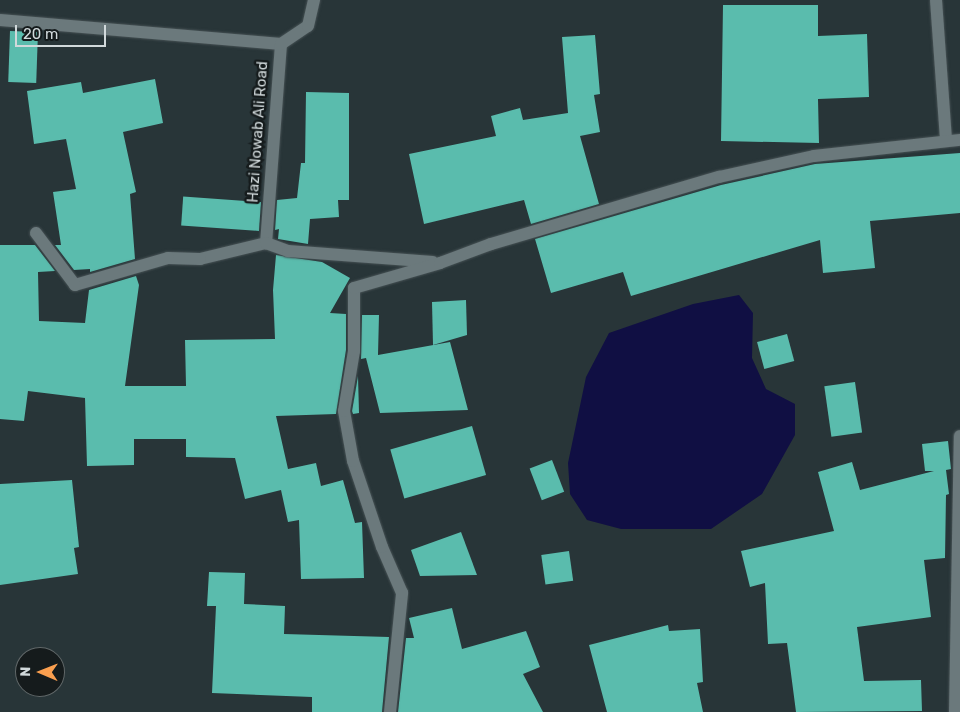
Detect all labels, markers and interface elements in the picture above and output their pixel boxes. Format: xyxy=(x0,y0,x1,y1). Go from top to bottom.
scale bar xyxy=(18,15,109,47)
text: 20 m xyxy=(23,25,58,43)
street label: Hazi Nowab Ali Road xyxy=(244,61,272,203)
north arrow xyxy=(15,647,65,697)
text: N xyxy=(17,667,34,677)

